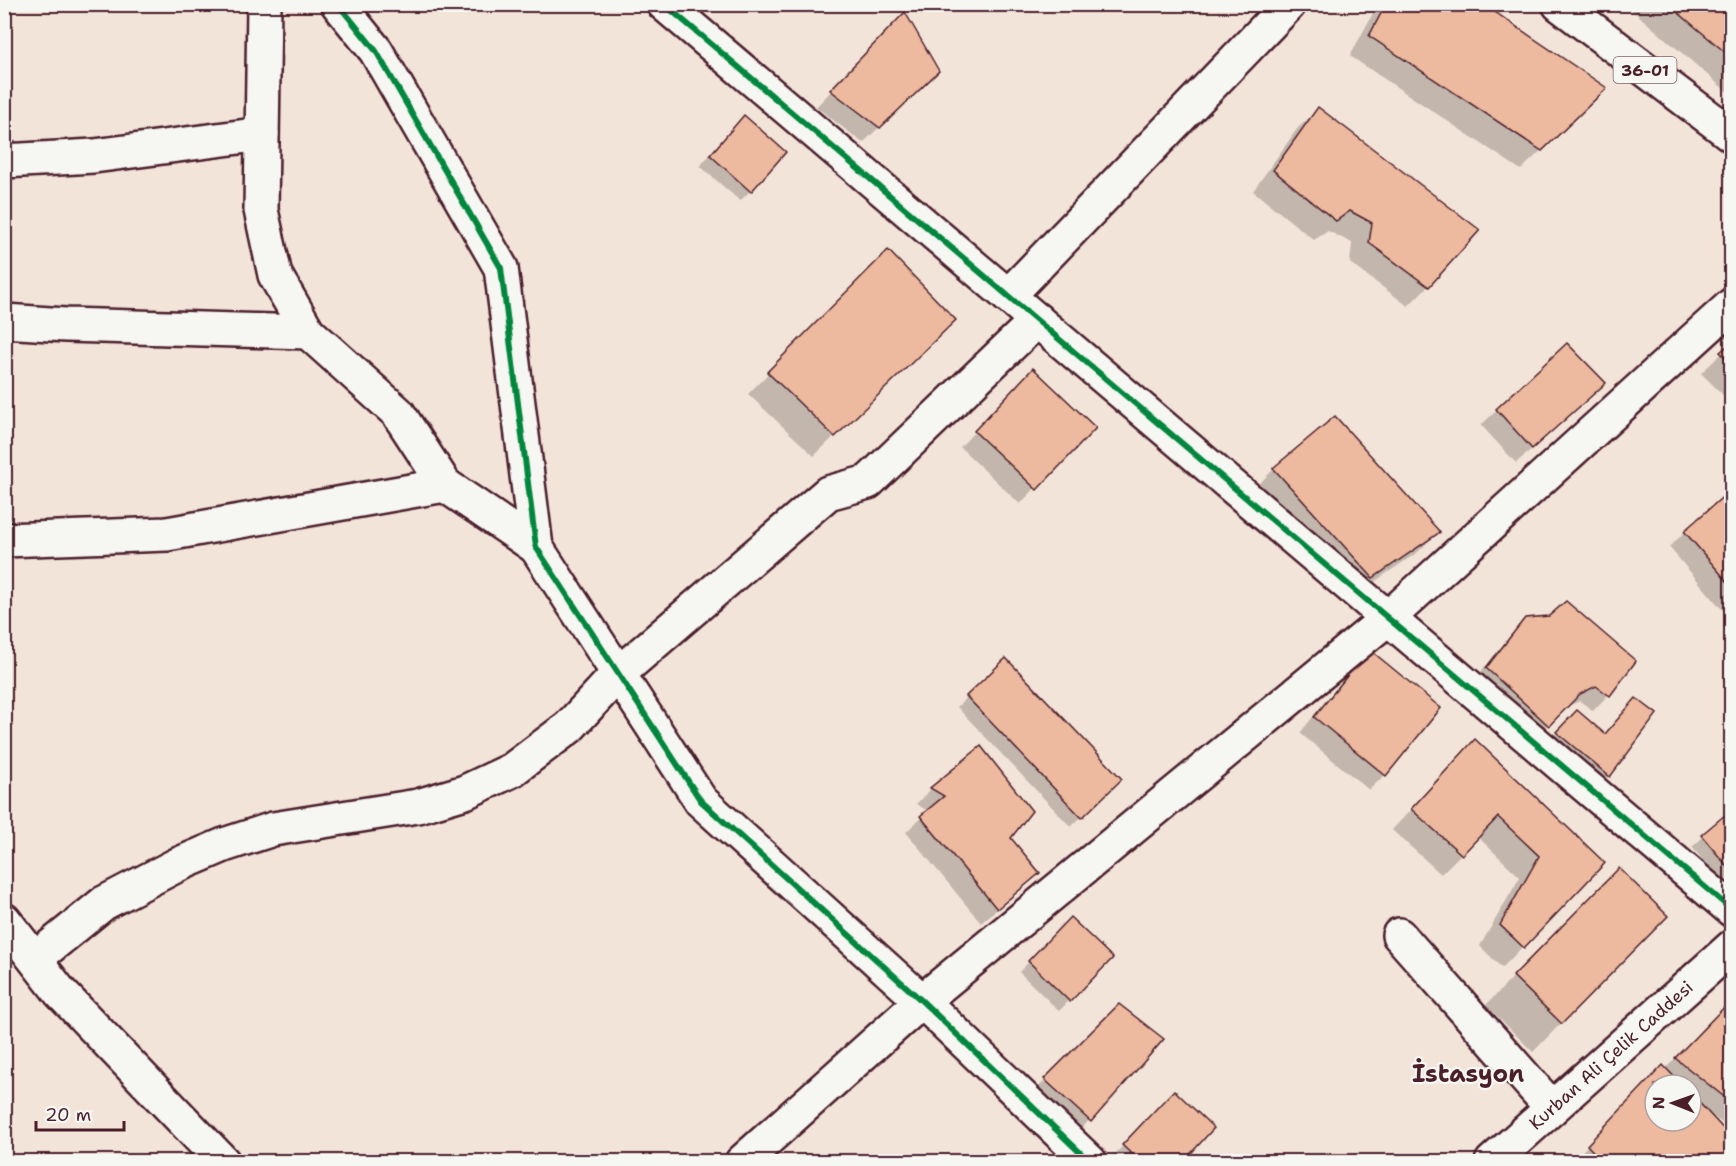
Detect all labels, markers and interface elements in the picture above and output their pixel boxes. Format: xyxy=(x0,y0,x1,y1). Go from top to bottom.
road number: 36-01 xyxy=(1614,57,1676,83)
street label: Kurban Ali Çelik Caddesi xyxy=(1524,975,1698,1135)
district label: İstasyon xyxy=(1412,1058,1524,1090)
north arrow xyxy=(1643,1073,1703,1133)
scale bar xyxy=(36,1094,124,1132)
text: N xyxy=(1648,1096,1669,1109)
text: 20 m xyxy=(45,1103,91,1127)

